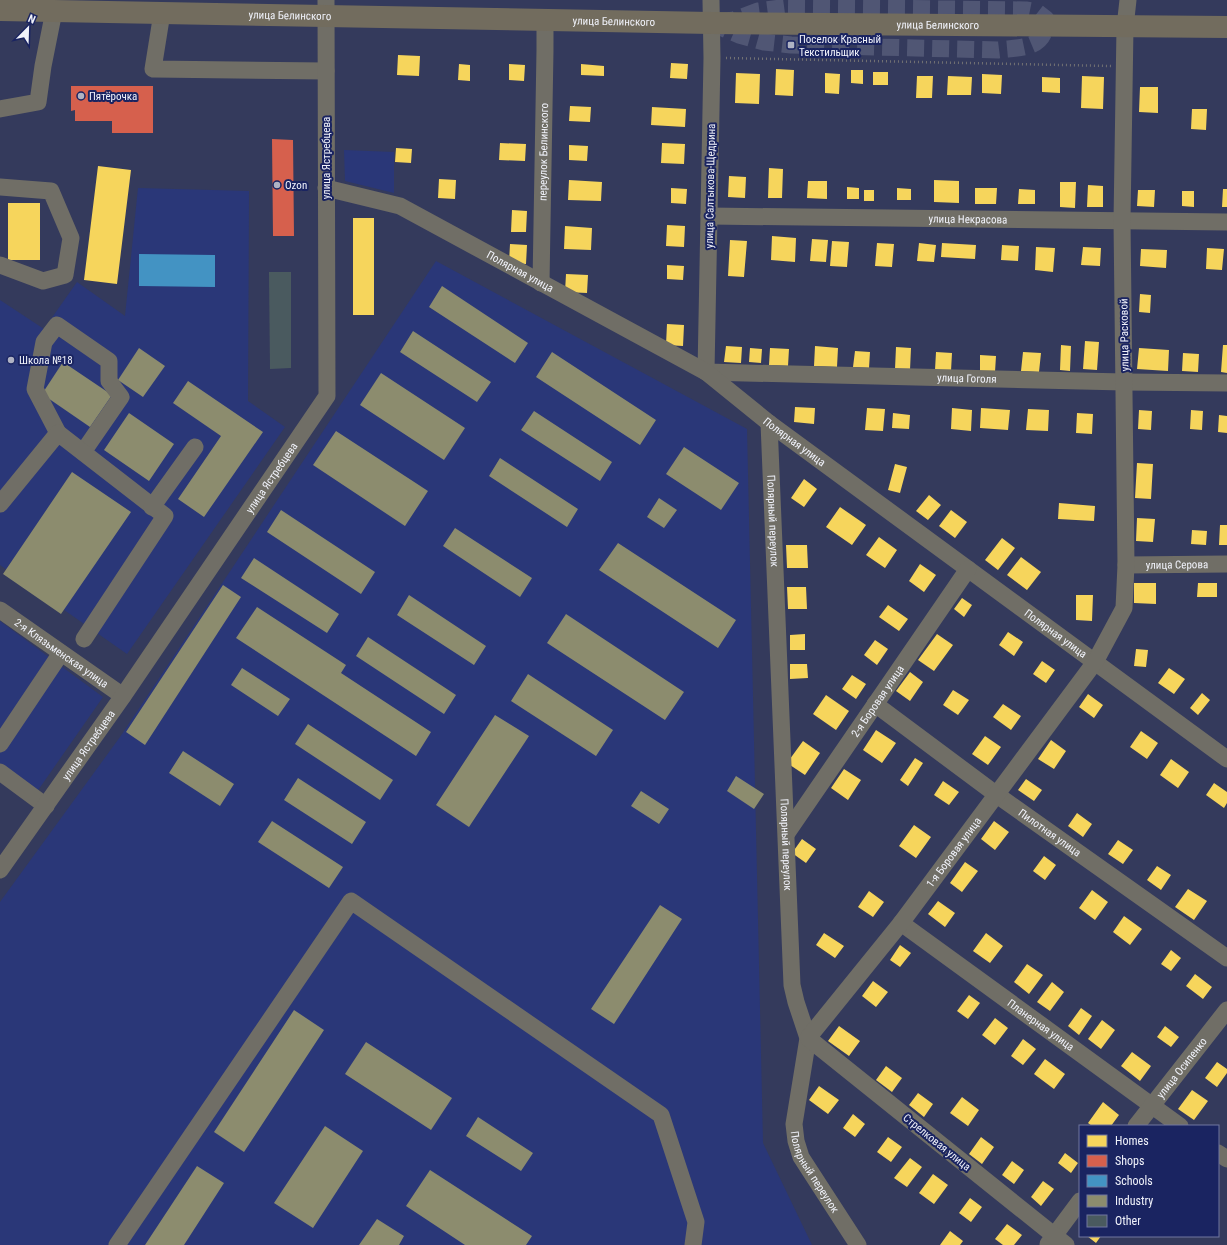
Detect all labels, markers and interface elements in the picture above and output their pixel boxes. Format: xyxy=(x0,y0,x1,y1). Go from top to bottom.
north arrow xyxy=(8,8,48,48)
street label: улица Белинского xyxy=(249,9,332,23)
text: N xyxy=(26,12,38,27)
street label: улица Белинского xyxy=(572,14,656,29)
street label: улица Белинского xyxy=(897,18,980,32)
place label: Поселок Красный Текстильщик xyxy=(799,33,881,59)
marker: Поселок Красный Текстильщик xyxy=(786,40,796,50)
place label: Пятёрочка xyxy=(89,90,137,103)
marker: Пятёрочка xyxy=(76,91,86,101)
street label: переулок Белинского xyxy=(536,102,551,201)
street label: улица Ястребцева xyxy=(320,117,333,199)
street label: улица Салтыкова-Щедрина xyxy=(703,123,718,249)
place label: Ozon xyxy=(285,179,307,192)
marker: Ozon xyxy=(272,180,282,190)
street label: улица Некрасова xyxy=(929,213,1007,226)
street label: Полярная улица xyxy=(484,248,556,295)
street label: улица Расковой xyxy=(1117,298,1132,372)
place label: Школа №18 xyxy=(19,354,73,367)
marker: Школа №18 xyxy=(6,355,16,365)
street label: улица Гоголя xyxy=(937,372,997,386)
street label: Полярная улица xyxy=(760,415,828,469)
street label: улица Ястребцева xyxy=(243,440,300,516)
street label: Полярный переулок xyxy=(764,475,781,568)
street label: улица Серова xyxy=(1146,558,1208,572)
street label: Полярная улица xyxy=(1022,607,1089,661)
street label: 2-я Клязьменская улица xyxy=(12,616,111,691)
street label: 2-я Боровая улица xyxy=(849,663,907,740)
street label: улица Ястребцева xyxy=(60,708,118,783)
street label: Полярный переулок xyxy=(777,798,794,892)
street label: Пилотная улица xyxy=(1016,806,1083,859)
street label: 1-я Боровая улица xyxy=(924,815,984,890)
street label: Планерная улица xyxy=(1005,997,1076,1054)
street label: улица Осипенко xyxy=(1154,1035,1210,1101)
street label: Стрелковая улица xyxy=(900,1111,973,1174)
legend xyxy=(1079,1125,1219,1237)
street label: Полярный переулок xyxy=(788,1130,842,1216)
text: Homes xyxy=(1115,1134,1149,1148)
text: Shops xyxy=(1115,1154,1144,1168)
text: Schools xyxy=(1115,1174,1153,1188)
text: Industry xyxy=(1115,1194,1153,1208)
text: Other xyxy=(1115,1214,1141,1228)

